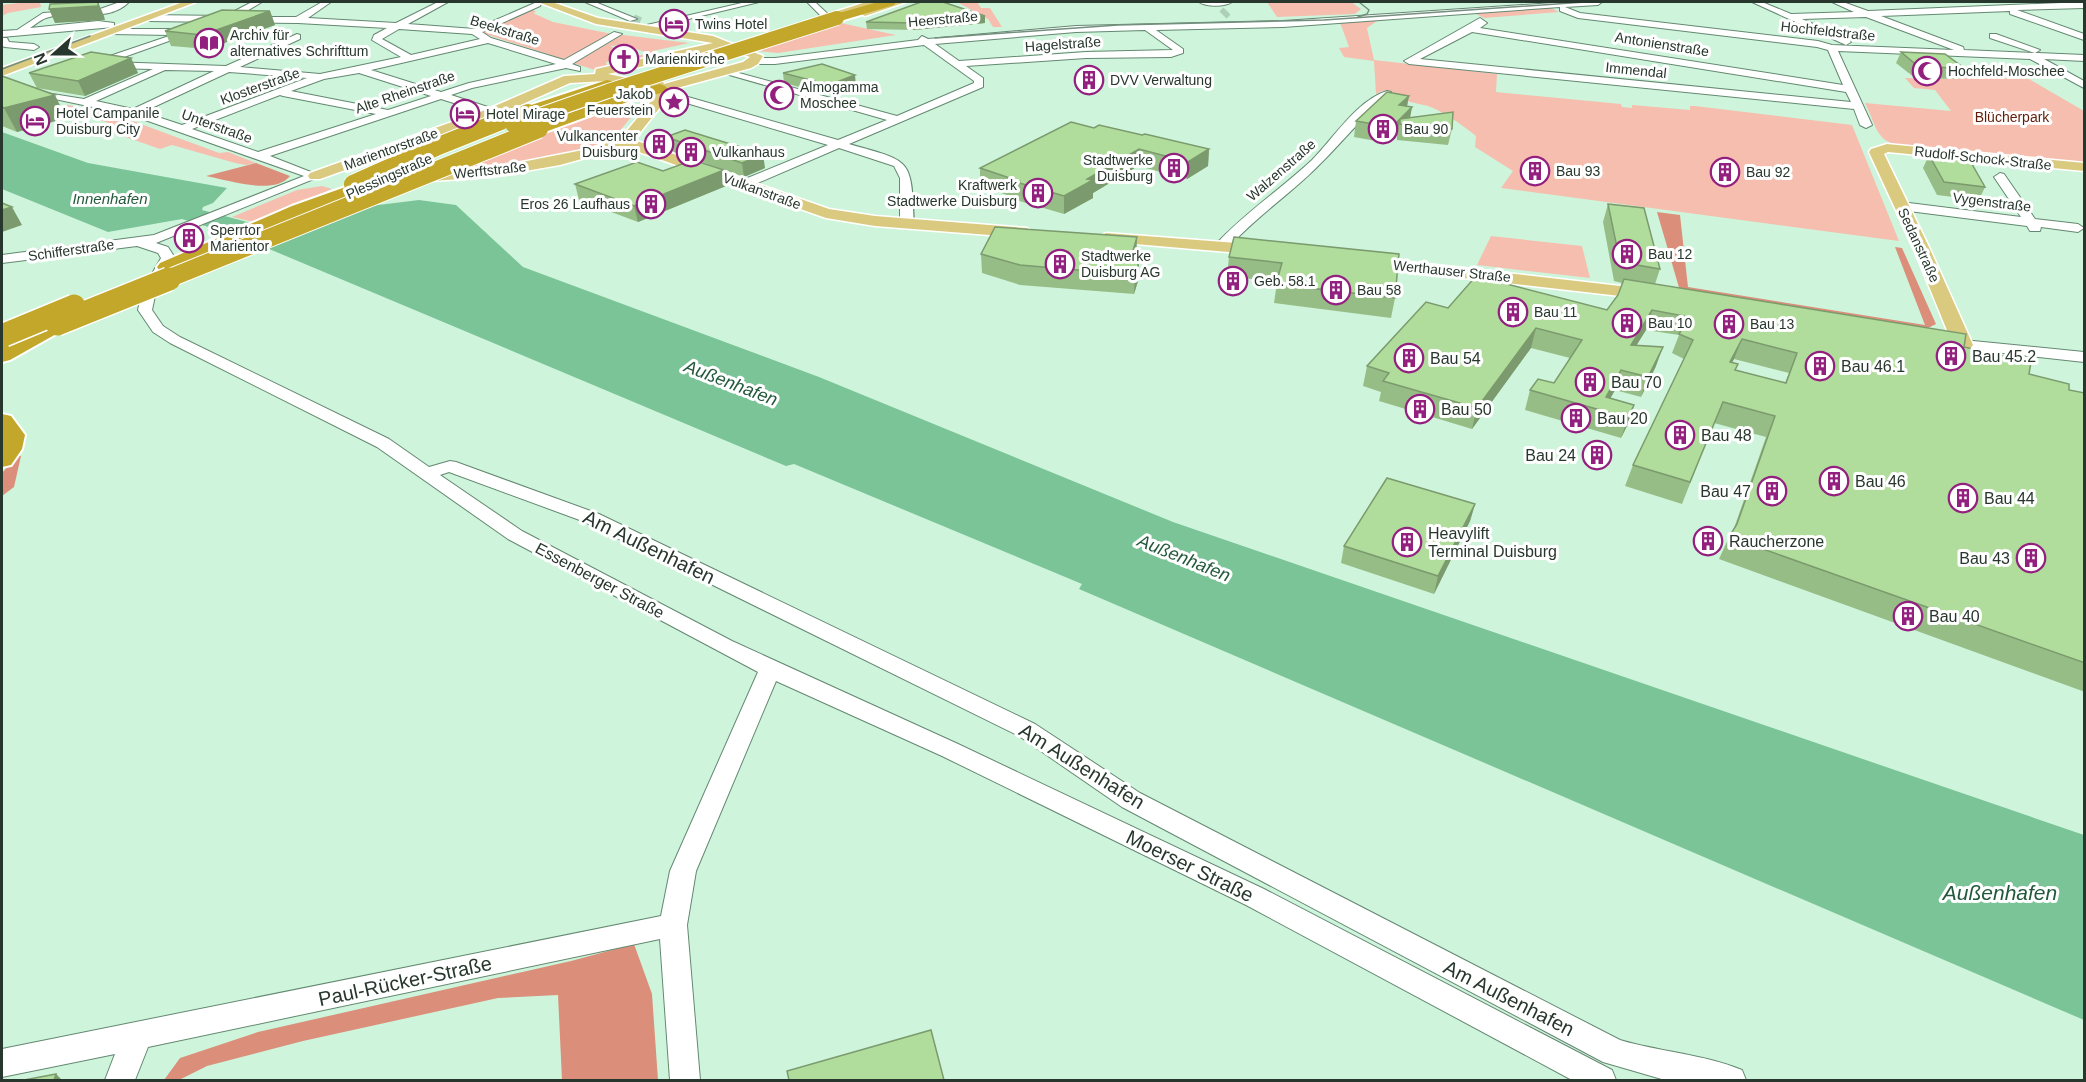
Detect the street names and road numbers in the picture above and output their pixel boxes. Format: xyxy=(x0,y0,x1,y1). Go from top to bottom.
street label: Heerstraße xyxy=(907,8,979,30)
street label: Beekstraße xyxy=(468,12,542,48)
street label: Hochfeldstraße xyxy=(1780,18,1876,44)
street label: Antonienstraße xyxy=(1614,29,1710,59)
street label: Hagelstraße xyxy=(1024,33,1102,55)
street label: Immendal xyxy=(1605,59,1667,81)
street label: Klosterstraße xyxy=(218,64,302,108)
street label: Alte Rheinstraße xyxy=(353,67,457,117)
street label: Unterstraße xyxy=(180,106,255,146)
street label: Marientorstraße xyxy=(342,125,440,173)
street label: Walzenstraße xyxy=(1243,136,1319,204)
street label: Rudolf-Schock-Straße xyxy=(1914,143,2053,173)
street label: Plessingstraße xyxy=(343,150,435,202)
street label: Werftstraße xyxy=(453,158,527,182)
street label: Vulkanstraße xyxy=(721,169,803,213)
street label: Vygenstraße xyxy=(1952,189,2032,215)
street label: Sedanstraße xyxy=(1895,205,1943,285)
street label: Schifferstraße xyxy=(27,236,115,264)
street label: Werthauser Straße xyxy=(1392,257,1512,285)
street label: Am Außenhafen xyxy=(580,506,718,588)
street label: Essenberger Straße xyxy=(533,539,667,622)
street label: Am Außenhafen xyxy=(1015,719,1149,813)
street label: Moerser Straße xyxy=(1123,826,1257,906)
street label: Paul-Rücker-Straße xyxy=(316,952,494,1010)
street label: Am Außenhafen xyxy=(1440,956,1578,1040)

